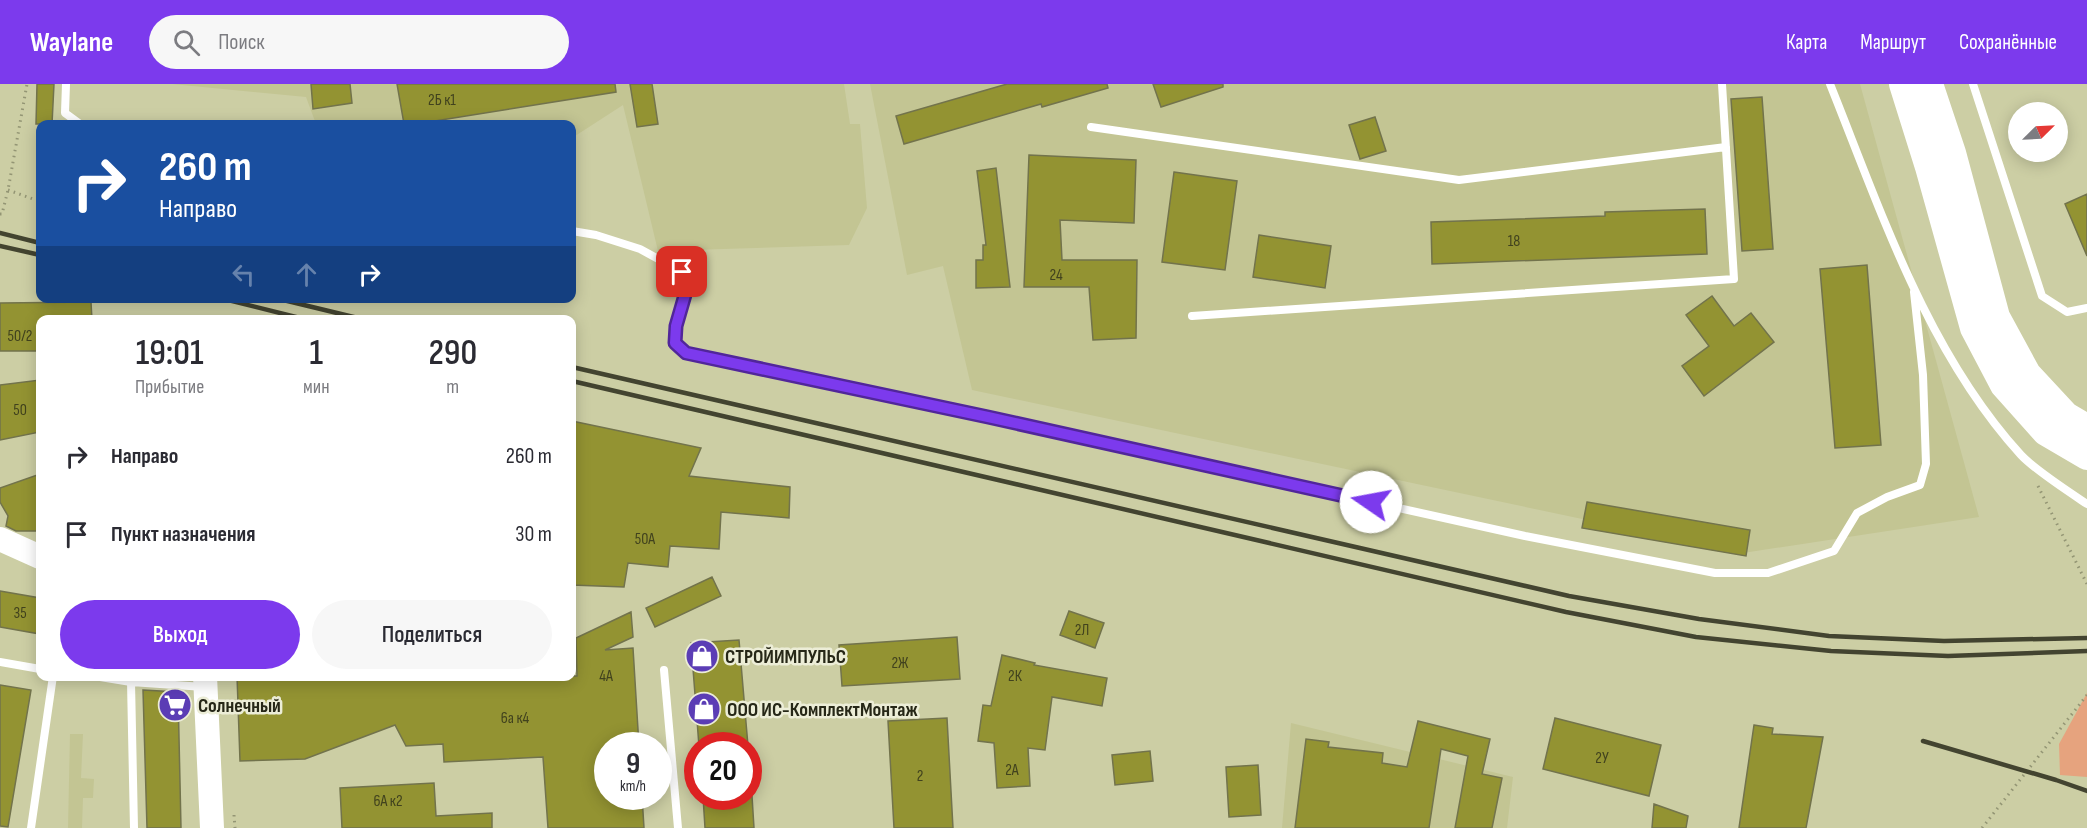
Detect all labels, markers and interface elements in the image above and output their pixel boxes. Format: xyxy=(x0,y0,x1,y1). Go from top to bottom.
search box xyxy=(149,15,569,69)
text: Waylane xyxy=(30,26,113,59)
icon: search xyxy=(170,26,203,59)
text: Поиск xyxy=(218,29,265,56)
text: Карта xyxy=(1786,30,1827,55)
text: Маршрут xyxy=(1860,30,1926,55)
text: Сохранённые xyxy=(1959,30,2057,55)
house number: 2Б к1 xyxy=(428,91,456,110)
north arrow xyxy=(2008,102,2068,162)
map controls xyxy=(2008,102,2068,162)
text: 260 m xyxy=(159,142,252,193)
icon: right xyxy=(60,144,138,222)
text: Направо xyxy=(159,193,237,225)
house number: 18 xyxy=(1508,232,1520,251)
pin xyxy=(656,246,707,297)
icon: arrive xyxy=(665,255,698,288)
icon: left xyxy=(227,258,260,291)
icon: ahead xyxy=(290,258,323,291)
icon: right xyxy=(353,258,386,291)
house number: 24 xyxy=(1049,266,1063,285)
house number: 50/2 xyxy=(8,327,32,346)
text: 19:01 xyxy=(136,332,203,375)
text: 1 xyxy=(310,332,323,375)
text: 290 xyxy=(428,332,477,375)
text: Прибытие xyxy=(135,375,204,399)
text: мин xyxy=(303,375,330,399)
text: m xyxy=(446,375,459,399)
house number: 50 xyxy=(13,401,27,420)
icon: right xyxy=(60,440,93,473)
text: Направо xyxy=(111,443,178,470)
text: 260 m xyxy=(506,443,552,470)
position arrow xyxy=(1339,470,1403,534)
icon: arrive xyxy=(60,518,93,551)
text: Пункт назначения xyxy=(111,521,255,548)
text: 30 m xyxy=(515,521,552,548)
house number: 50А xyxy=(635,530,655,549)
button: Выход xyxy=(60,600,300,669)
button: Поделиться xyxy=(312,600,552,669)
house number: 35 xyxy=(13,604,27,623)
house number: 2Л xyxy=(1075,621,1089,640)
shop icon: СТРОЙИМПУЛЬС xyxy=(684,638,720,674)
place label: СТРОЙИМПУЛЬС xyxy=(725,645,846,669)
house number: 2Ж xyxy=(891,654,909,673)
house number: 4А xyxy=(599,667,613,686)
house number: 2К xyxy=(1008,667,1023,686)
supermarket icon: Солнечный xyxy=(157,687,193,723)
shop icon: ООО ИС-КомплектМонтаж xyxy=(686,691,722,727)
place label: Солнечный xyxy=(198,694,281,718)
place label: ООО ИС-КомплектМонтаж xyxy=(727,698,918,722)
house number: 6а к4 xyxy=(501,709,530,728)
speed limit sign: 20 xyxy=(684,732,762,810)
text: 9 xyxy=(626,746,640,782)
house number: 2У xyxy=(1595,749,1609,768)
house number: 2А xyxy=(1005,761,1019,780)
house number: 2 xyxy=(917,767,923,786)
text: km/h xyxy=(620,777,646,796)
house number: 6А к2 xyxy=(373,792,403,811)

